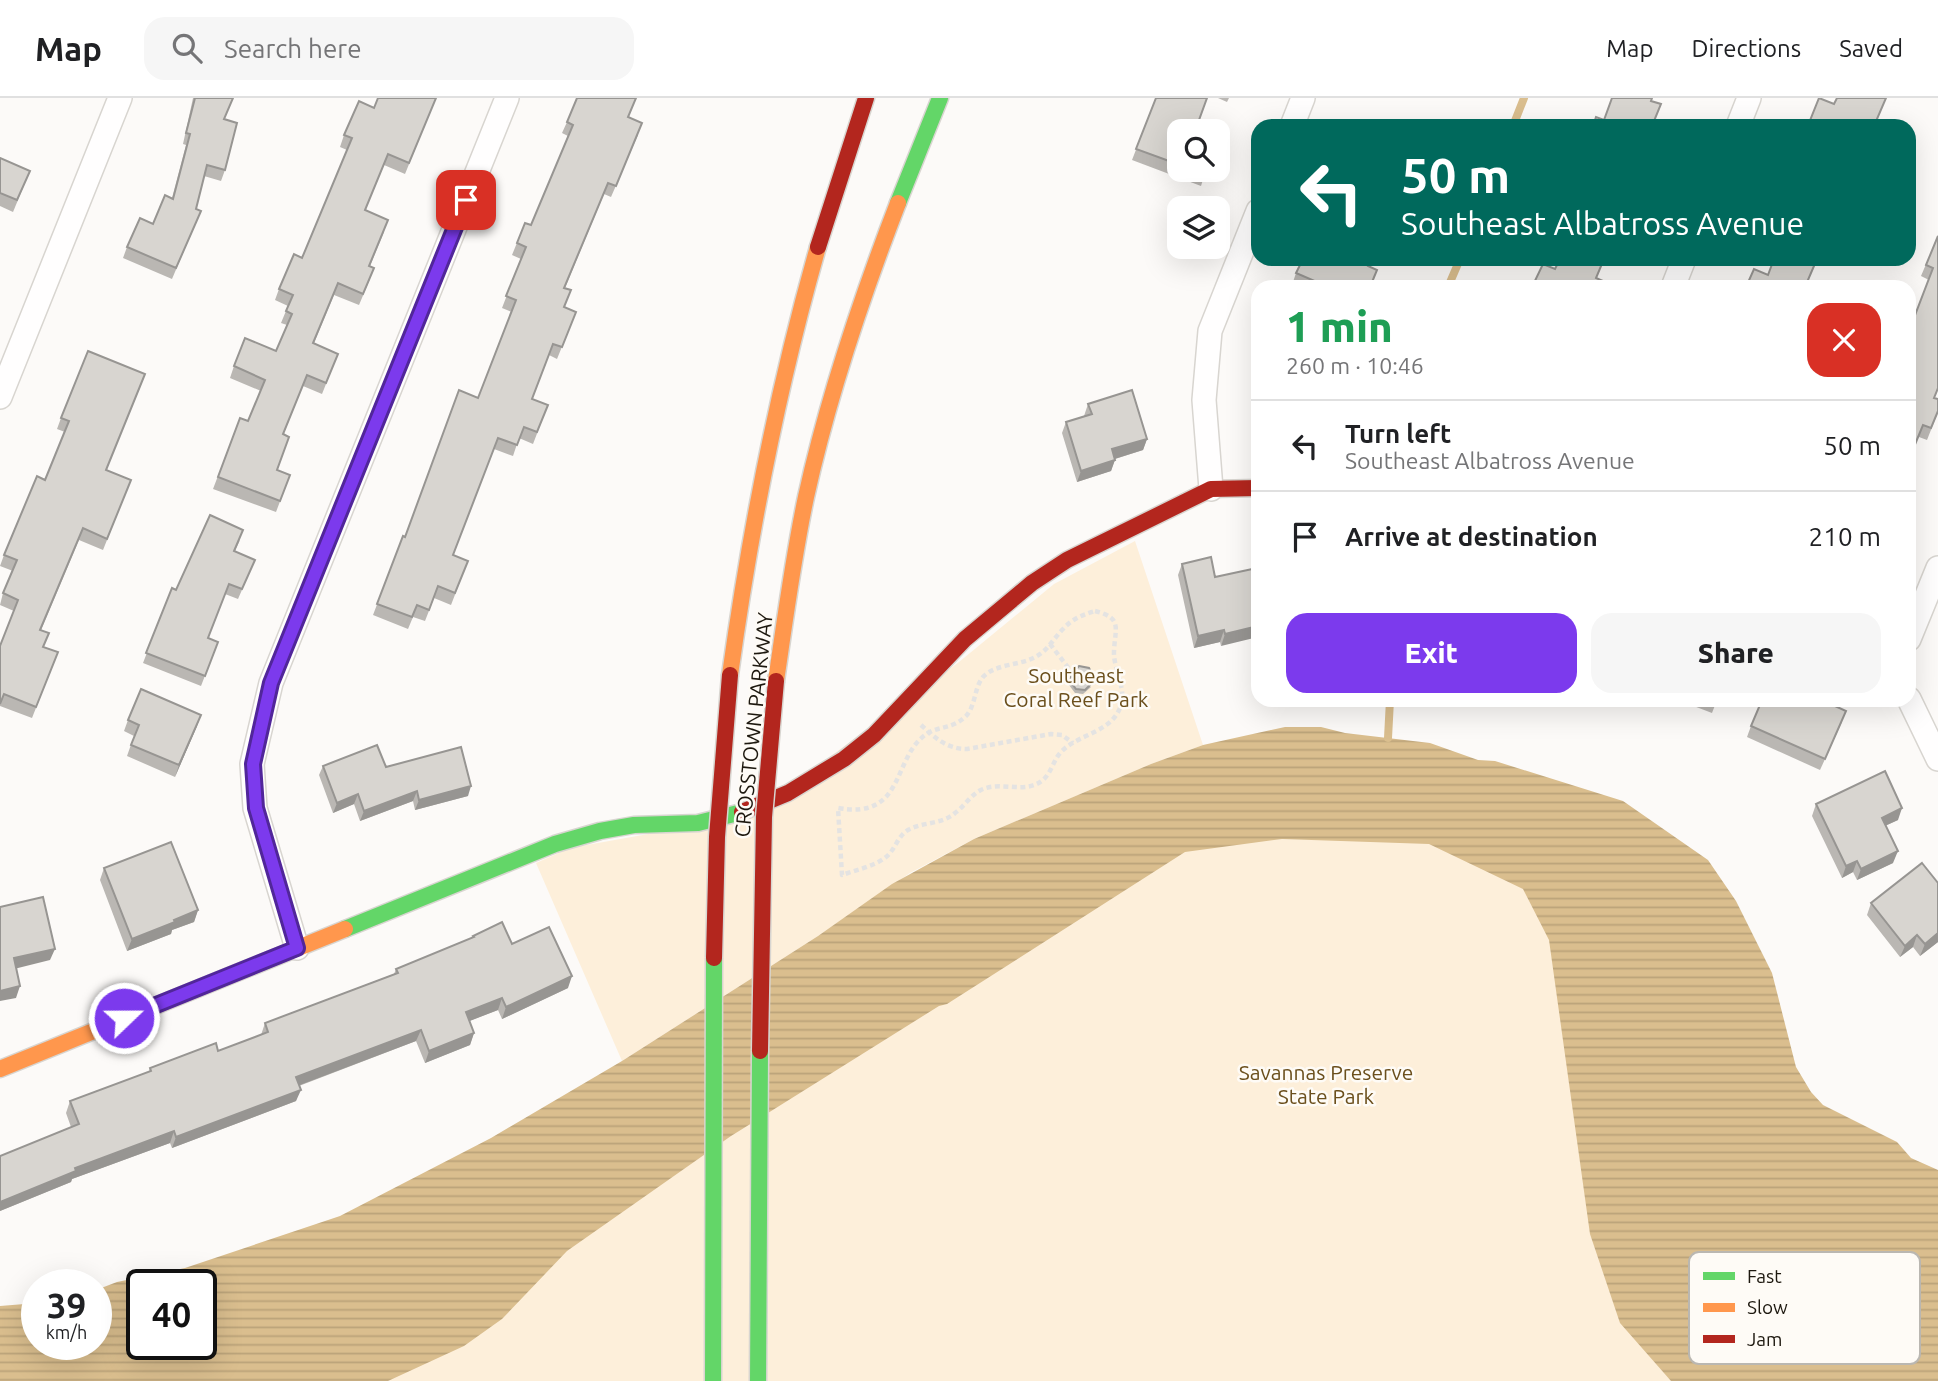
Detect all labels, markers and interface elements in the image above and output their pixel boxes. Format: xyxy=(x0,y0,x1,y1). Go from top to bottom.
search box xyxy=(144,17,634,80)
icon: search xyxy=(168,29,206,67)
text: Map xyxy=(35,30,102,67)
text: Search here xyxy=(224,34,362,63)
text: Map xyxy=(1606,35,1653,62)
text: Directions xyxy=(1691,35,1801,62)
text: Saved xyxy=(1839,35,1903,62)
map controls xyxy=(1167,119,1230,259)
button: search xyxy=(1167,119,1230,182)
icon: left xyxy=(1286,147,1377,238)
text: 50 m xyxy=(1401,147,1510,202)
pin xyxy=(436,170,496,230)
icon: arrive xyxy=(447,181,485,219)
button: layers xyxy=(1167,196,1230,259)
text: Southeast Albatross Avenue xyxy=(1401,205,1804,241)
text: 1 min xyxy=(1286,303,1393,350)
button: close xyxy=(1807,303,1881,377)
text: 260 m · 10:46 xyxy=(1286,353,1424,378)
text: Turn left xyxy=(1345,419,1451,448)
icon: left xyxy=(1286,427,1324,465)
text: 50 m xyxy=(1823,431,1881,460)
text: Southeast Albatross Avenue xyxy=(1345,448,1635,473)
icon: arrive xyxy=(1286,518,1324,556)
text: Arrive at destination xyxy=(1345,522,1598,551)
text: 210 m xyxy=(1809,522,1881,551)
street label: CROSSTOWN PARKWAY xyxy=(729,611,777,838)
button: Exit xyxy=(1286,613,1577,693)
button: Share xyxy=(1591,613,1881,693)
park label: Southeast Coral Reef Park xyxy=(1004,663,1149,711)
position arrow xyxy=(87,981,161,1055)
park label: Savannas Preserve State Park xyxy=(1239,1060,1413,1108)
legend xyxy=(1689,1252,1920,1364)
text: Fast xyxy=(1747,1265,1782,1287)
speed limit sign: 40 xyxy=(126,1269,217,1360)
text: 39 xyxy=(47,1285,86,1325)
text: Slow xyxy=(1747,1296,1788,1318)
text: km/h xyxy=(46,1322,87,1342)
text: Jam xyxy=(1747,1328,1783,1350)

